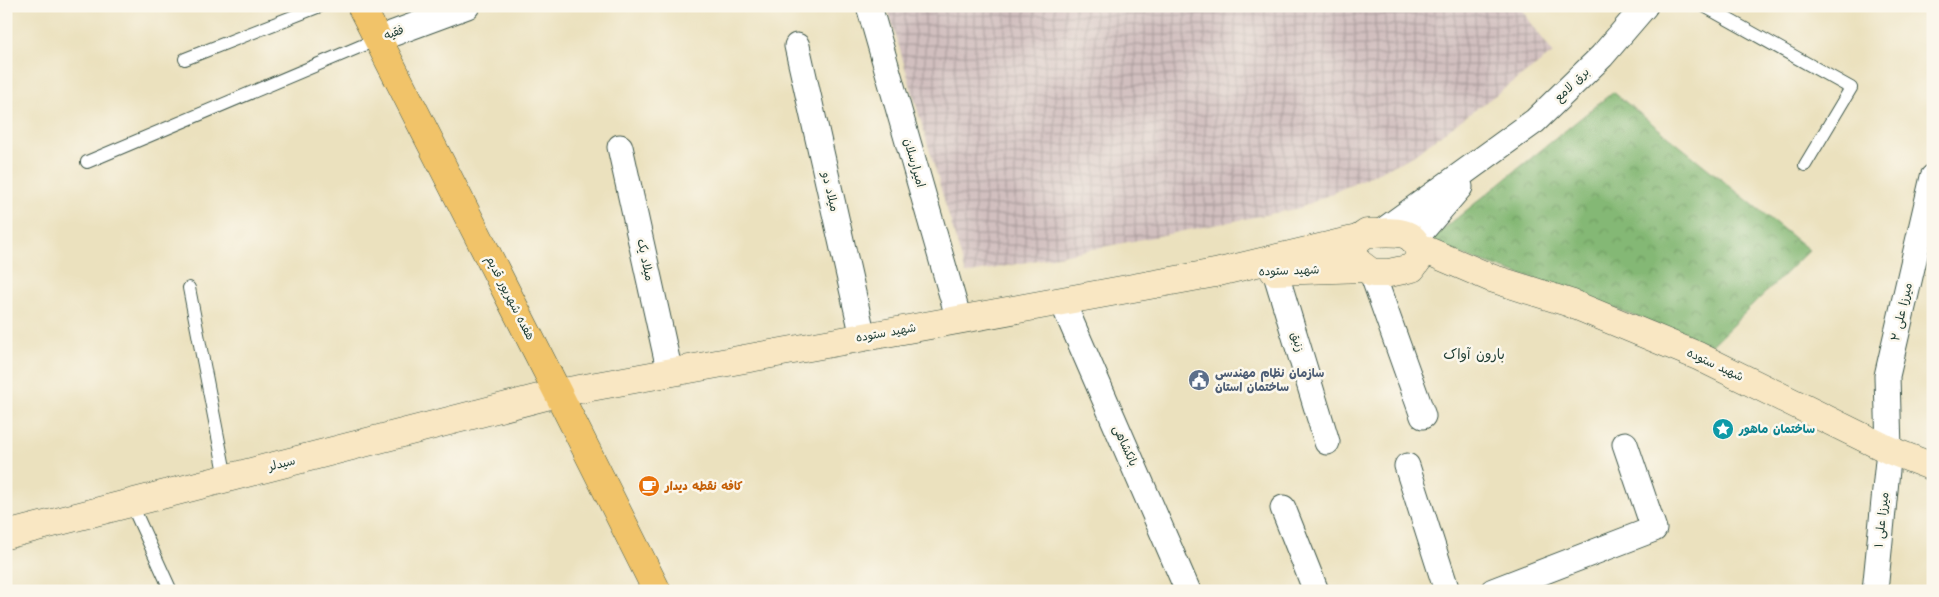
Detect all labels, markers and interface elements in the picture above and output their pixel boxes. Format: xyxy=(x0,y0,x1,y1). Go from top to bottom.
street label: فقیه xyxy=(381,21,407,45)
street label: برق لامع xyxy=(1550,63,1594,107)
street label: امیرارسلان xyxy=(898,136,930,190)
street label: میلاد دو xyxy=(816,169,844,214)
street label: میلاد یک xyxy=(631,237,659,283)
street label: هفده شهریور قدیم xyxy=(480,252,540,344)
street label: شهید ستوده xyxy=(1258,260,1320,282)
street label: میرزا علی ۲ xyxy=(1886,281,1918,343)
street label: شهید ستوده xyxy=(854,318,918,348)
street label: زنبق xyxy=(1285,330,1309,354)
district label: بارون آواک xyxy=(1443,344,1505,366)
street label: شهید ستوده xyxy=(1683,344,1747,386)
place label: سازمان نظام مهندسی ساختمان استان xyxy=(1215,364,1324,397)
public building icon: سازمان نظام مهندسی ساختمان استان xyxy=(1187,368,1211,392)
place icon: ساختمان ماهور xyxy=(1711,417,1735,441)
place label: ساختمان ماهور xyxy=(1738,420,1815,439)
street label: بانکشاهی xyxy=(1107,422,1143,470)
street label: سیدلر xyxy=(266,451,297,477)
cafe icon: کافه نقطه دیدار xyxy=(637,474,661,498)
place label: کافه نقطه دیدار xyxy=(664,477,743,496)
street label: میرزا علی ۱ xyxy=(1870,491,1894,549)

